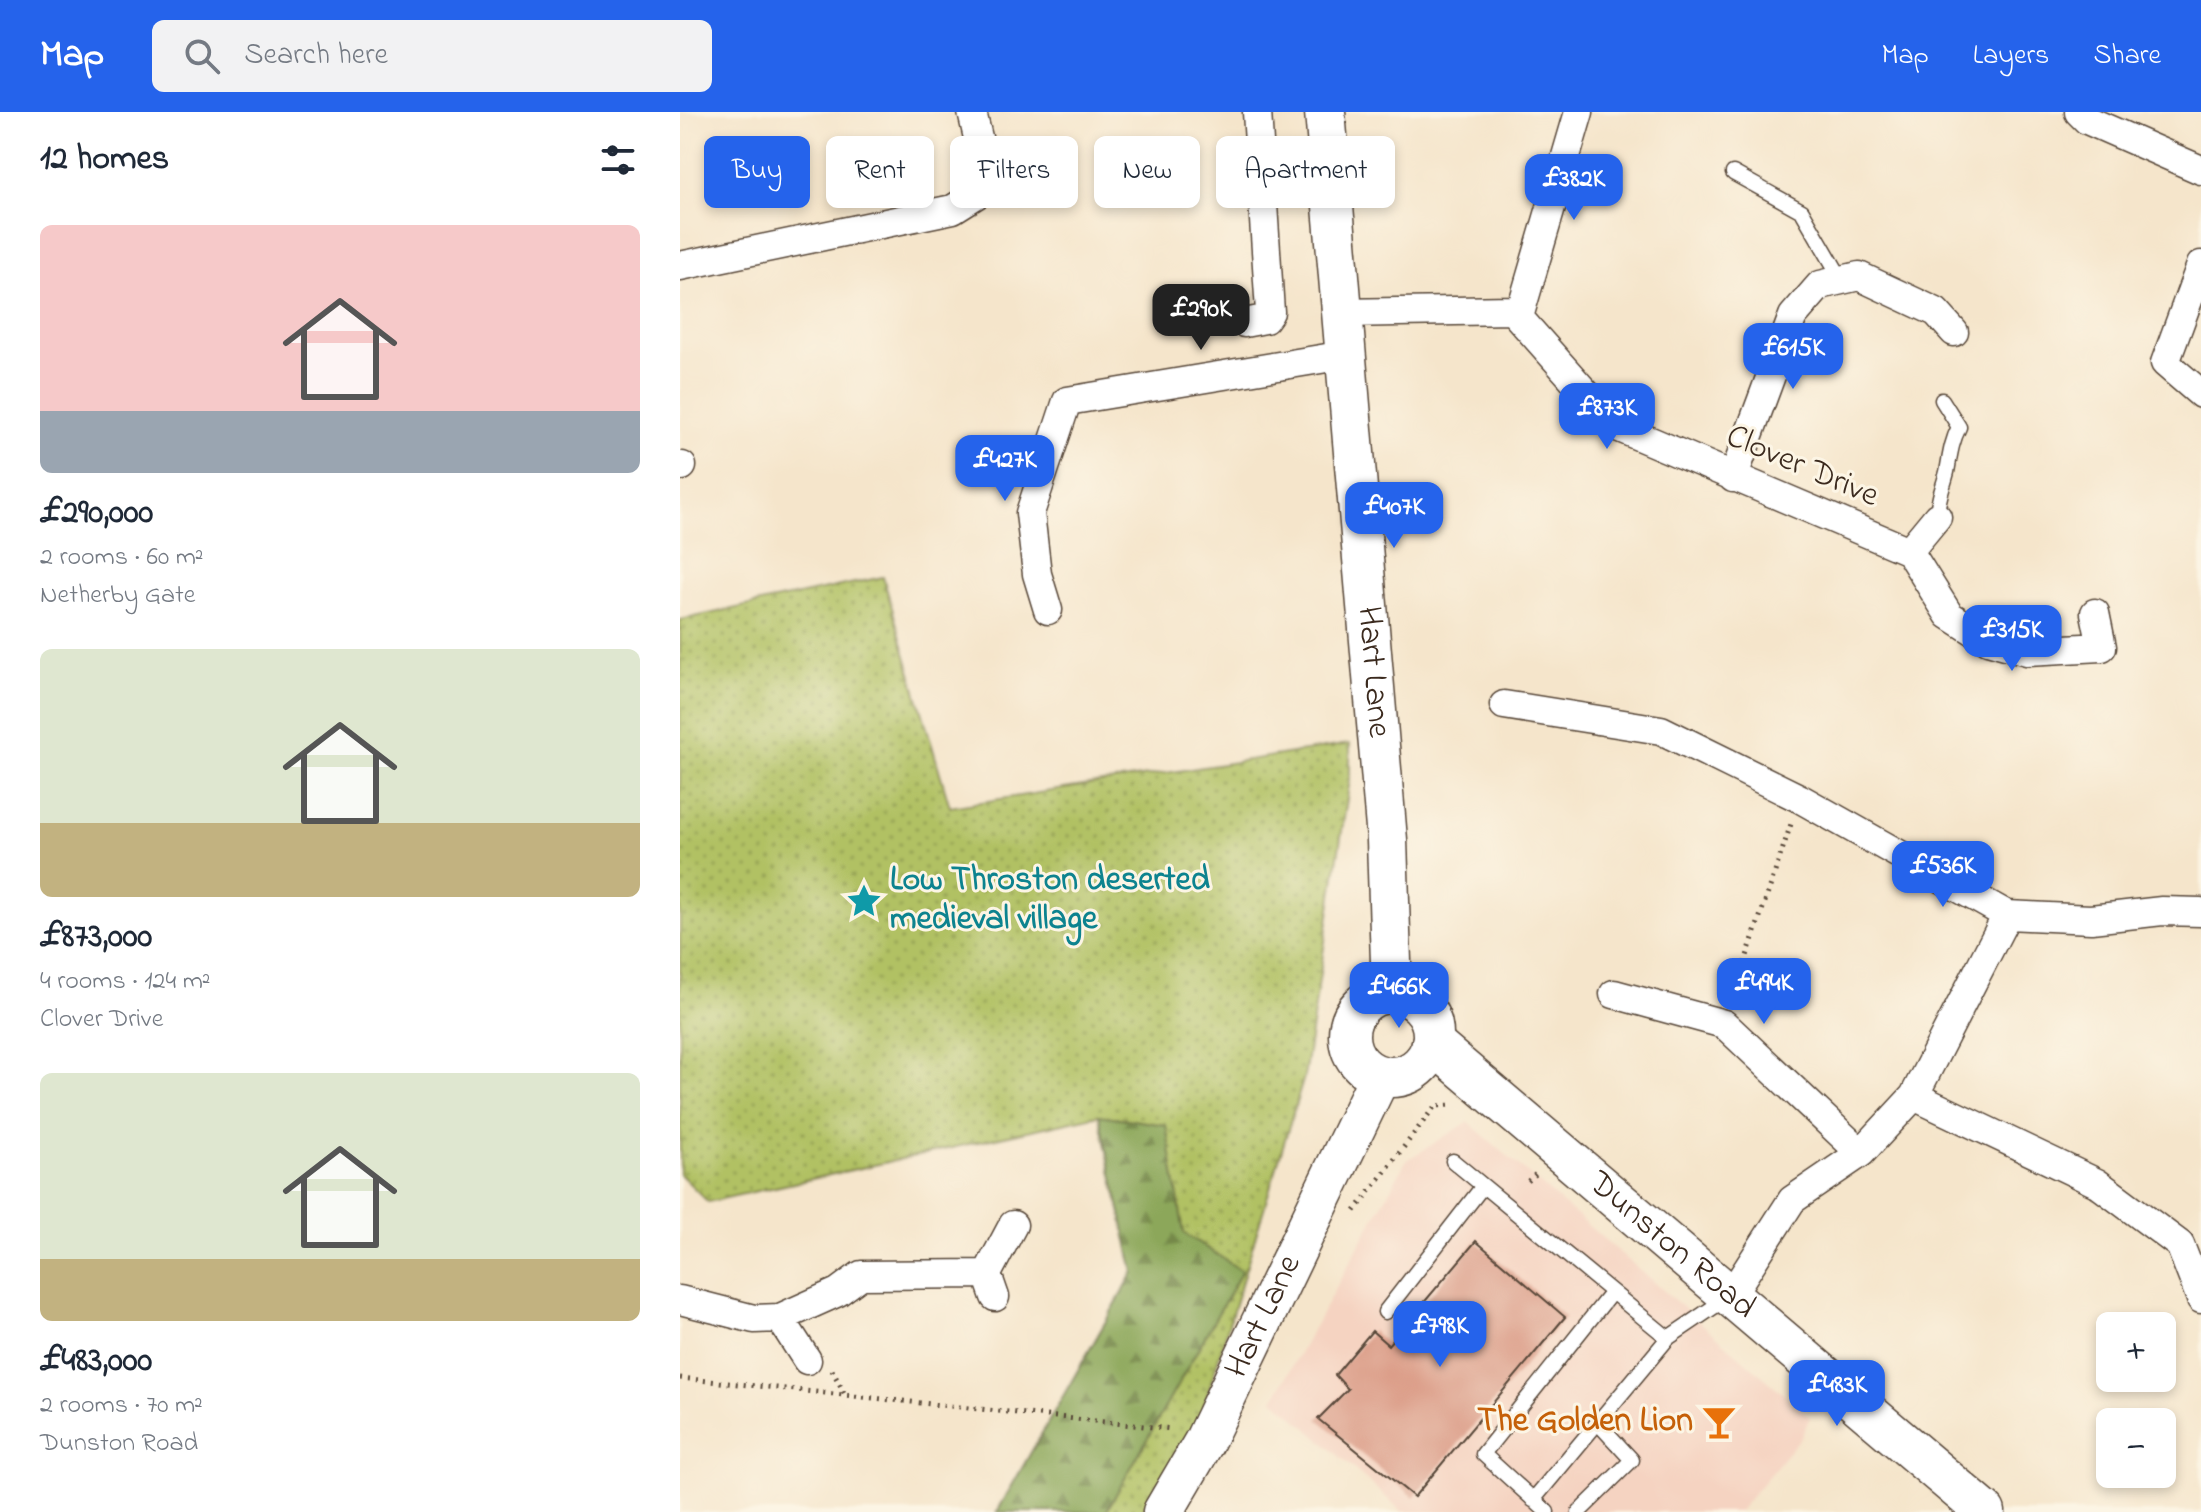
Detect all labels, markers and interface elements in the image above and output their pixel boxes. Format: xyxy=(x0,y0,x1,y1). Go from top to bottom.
search box xyxy=(152,20,712,92)
text: Map xyxy=(40,28,104,84)
icon: search xyxy=(180,34,224,78)
text: Search here xyxy=(244,34,388,78)
text: Map xyxy=(1881,36,1929,77)
text: Layers xyxy=(1973,36,2049,77)
text: Share xyxy=(2093,36,2161,77)
text: 12 homes xyxy=(40,135,169,185)
chip: Buy xyxy=(704,136,810,208)
chip: Rent xyxy=(826,136,934,208)
chip: Filters xyxy=(950,136,1078,208)
chip: New xyxy=(1094,136,1200,208)
chip: Apartment xyxy=(1216,136,1395,208)
icon: filters xyxy=(596,138,640,182)
pin: £382K xyxy=(1518,154,1630,222)
text: £382K xyxy=(1543,161,1605,199)
icon: home xyxy=(268,277,412,421)
pin: £290K xyxy=(1145,284,1257,352)
text: £290K xyxy=(1171,291,1232,329)
pin: £615K xyxy=(1737,323,1849,391)
text: £615K xyxy=(1761,330,1825,368)
pin: £873K xyxy=(1551,383,1663,451)
text: £873K xyxy=(1577,390,1637,428)
street label: Clover Drive xyxy=(1718,412,1887,522)
pin: £427K xyxy=(949,435,1061,503)
text: £427K xyxy=(973,442,1037,480)
pin: £407K xyxy=(1338,482,1450,550)
text: £290,000 xyxy=(40,489,153,539)
text: £407K xyxy=(1363,489,1425,527)
text: 2 rooms · 60 m² xyxy=(40,539,204,577)
text: Netherby Gate xyxy=(40,577,195,615)
street label: Hart Lane xyxy=(1342,604,1403,740)
pin: £315K xyxy=(1956,605,2068,673)
text: £315K xyxy=(1981,612,2043,650)
icon: home xyxy=(268,701,412,845)
pin: £536K xyxy=(1887,841,1999,909)
text: £536K xyxy=(1910,848,1976,886)
place label: Low Throston deserted medieval village xyxy=(890,856,1210,946)
place icon: Low Throston deserted medieval village xyxy=(845,882,883,920)
text: £873,000 xyxy=(40,913,152,963)
pin: £494K xyxy=(1708,958,1820,1026)
pin: £466K xyxy=(1343,962,1455,1030)
text: 4 rooms · 124 m² xyxy=(40,963,211,1001)
text: £494K xyxy=(1735,965,1793,1003)
text: £466K xyxy=(1368,969,1430,1007)
text: Clover Drive xyxy=(40,1001,163,1039)
icon: home xyxy=(268,1125,412,1269)
street label: Dunston Road xyxy=(1576,1160,1766,1332)
street label: Hart Lane xyxy=(1213,1246,1316,1387)
pin: £798K xyxy=(1384,1301,1496,1369)
text: £798K xyxy=(1411,1308,1469,1346)
map controls xyxy=(2096,1312,2176,1488)
button: + xyxy=(2096,1312,2176,1392)
text: £483,000 xyxy=(40,1337,152,1387)
pin: £483K xyxy=(1781,1360,1893,1428)
text: £483K xyxy=(1807,1367,1867,1405)
text: 2 rooms · 70 m² xyxy=(40,1387,203,1425)
place label: The Golden Lion xyxy=(1477,1397,1693,1447)
bar icon: The Golden Lion xyxy=(1700,1403,1738,1441)
button: − xyxy=(2096,1408,2176,1488)
text: Dunston Road xyxy=(40,1425,198,1463)

